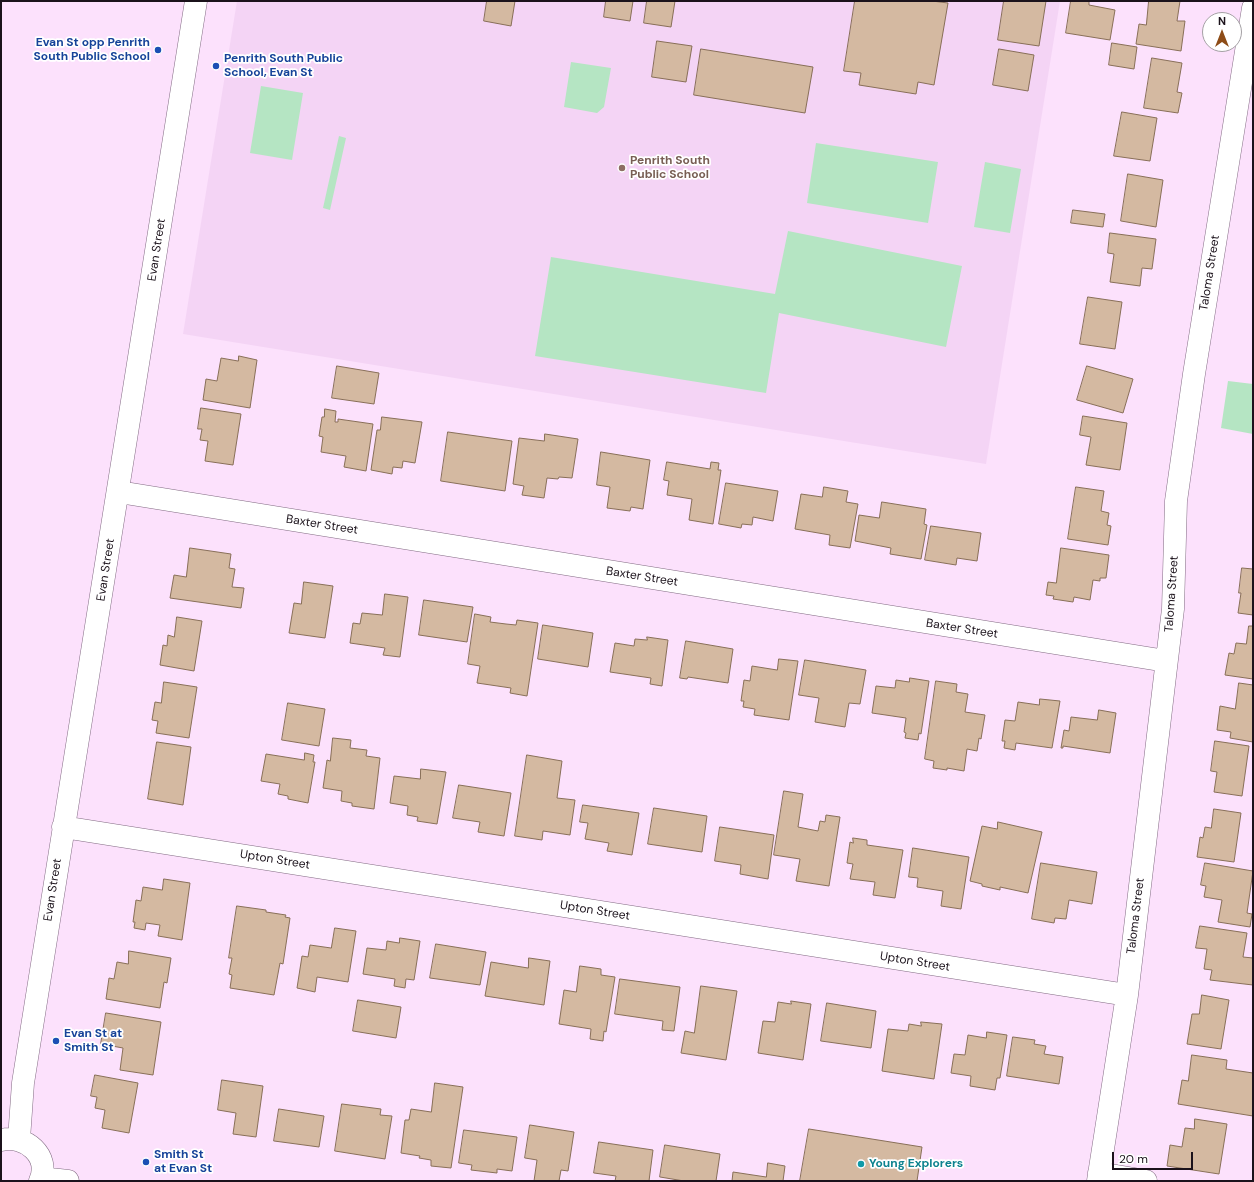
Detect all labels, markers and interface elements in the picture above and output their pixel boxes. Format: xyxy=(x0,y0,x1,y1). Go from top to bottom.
north arrow xyxy=(1202,12,1242,52)
text: N xyxy=(1218,14,1226,28)
place label: Evan St opp Penrith South Public School xyxy=(34,36,150,64)
marker: Evan St opp Penrith South Public School xyxy=(153,45,163,55)
place label: Penrith South Public School, Evan St xyxy=(224,52,343,80)
marker: Penrith South Public School, Evan St xyxy=(211,61,221,71)
place label: Penrith South Public School xyxy=(630,154,710,182)
marker: Penrith South Public School xyxy=(617,163,627,173)
street label: Evan Street xyxy=(145,218,169,282)
street label: Taloma Street xyxy=(1197,234,1223,312)
street label: Baxter Street xyxy=(285,512,359,538)
street label: Evan Street xyxy=(94,538,118,602)
street label: Taloma Street xyxy=(1162,555,1182,633)
street label: Baxter Street xyxy=(605,564,679,590)
street label: Baxter Street xyxy=(925,616,999,642)
street label: Upton Street xyxy=(239,847,311,873)
street label: Evan Street xyxy=(41,858,65,922)
street label: Taloma Street xyxy=(1124,877,1148,955)
street label: Upton Street xyxy=(559,898,631,924)
street label: Upton Street xyxy=(879,949,951,975)
place label: Evan St at Smith St xyxy=(64,1027,122,1055)
marker: Evan St at Smith St xyxy=(51,1036,61,1046)
scale bar xyxy=(1114,1144,1195,1170)
place label: Smith St at Evan St xyxy=(154,1148,212,1176)
text: 20 m xyxy=(1119,1151,1148,1167)
marker: Smith St at Evan St xyxy=(141,1157,151,1167)
place label: Young Explorers xyxy=(869,1157,963,1171)
marker: Young Explorers xyxy=(856,1159,866,1169)

